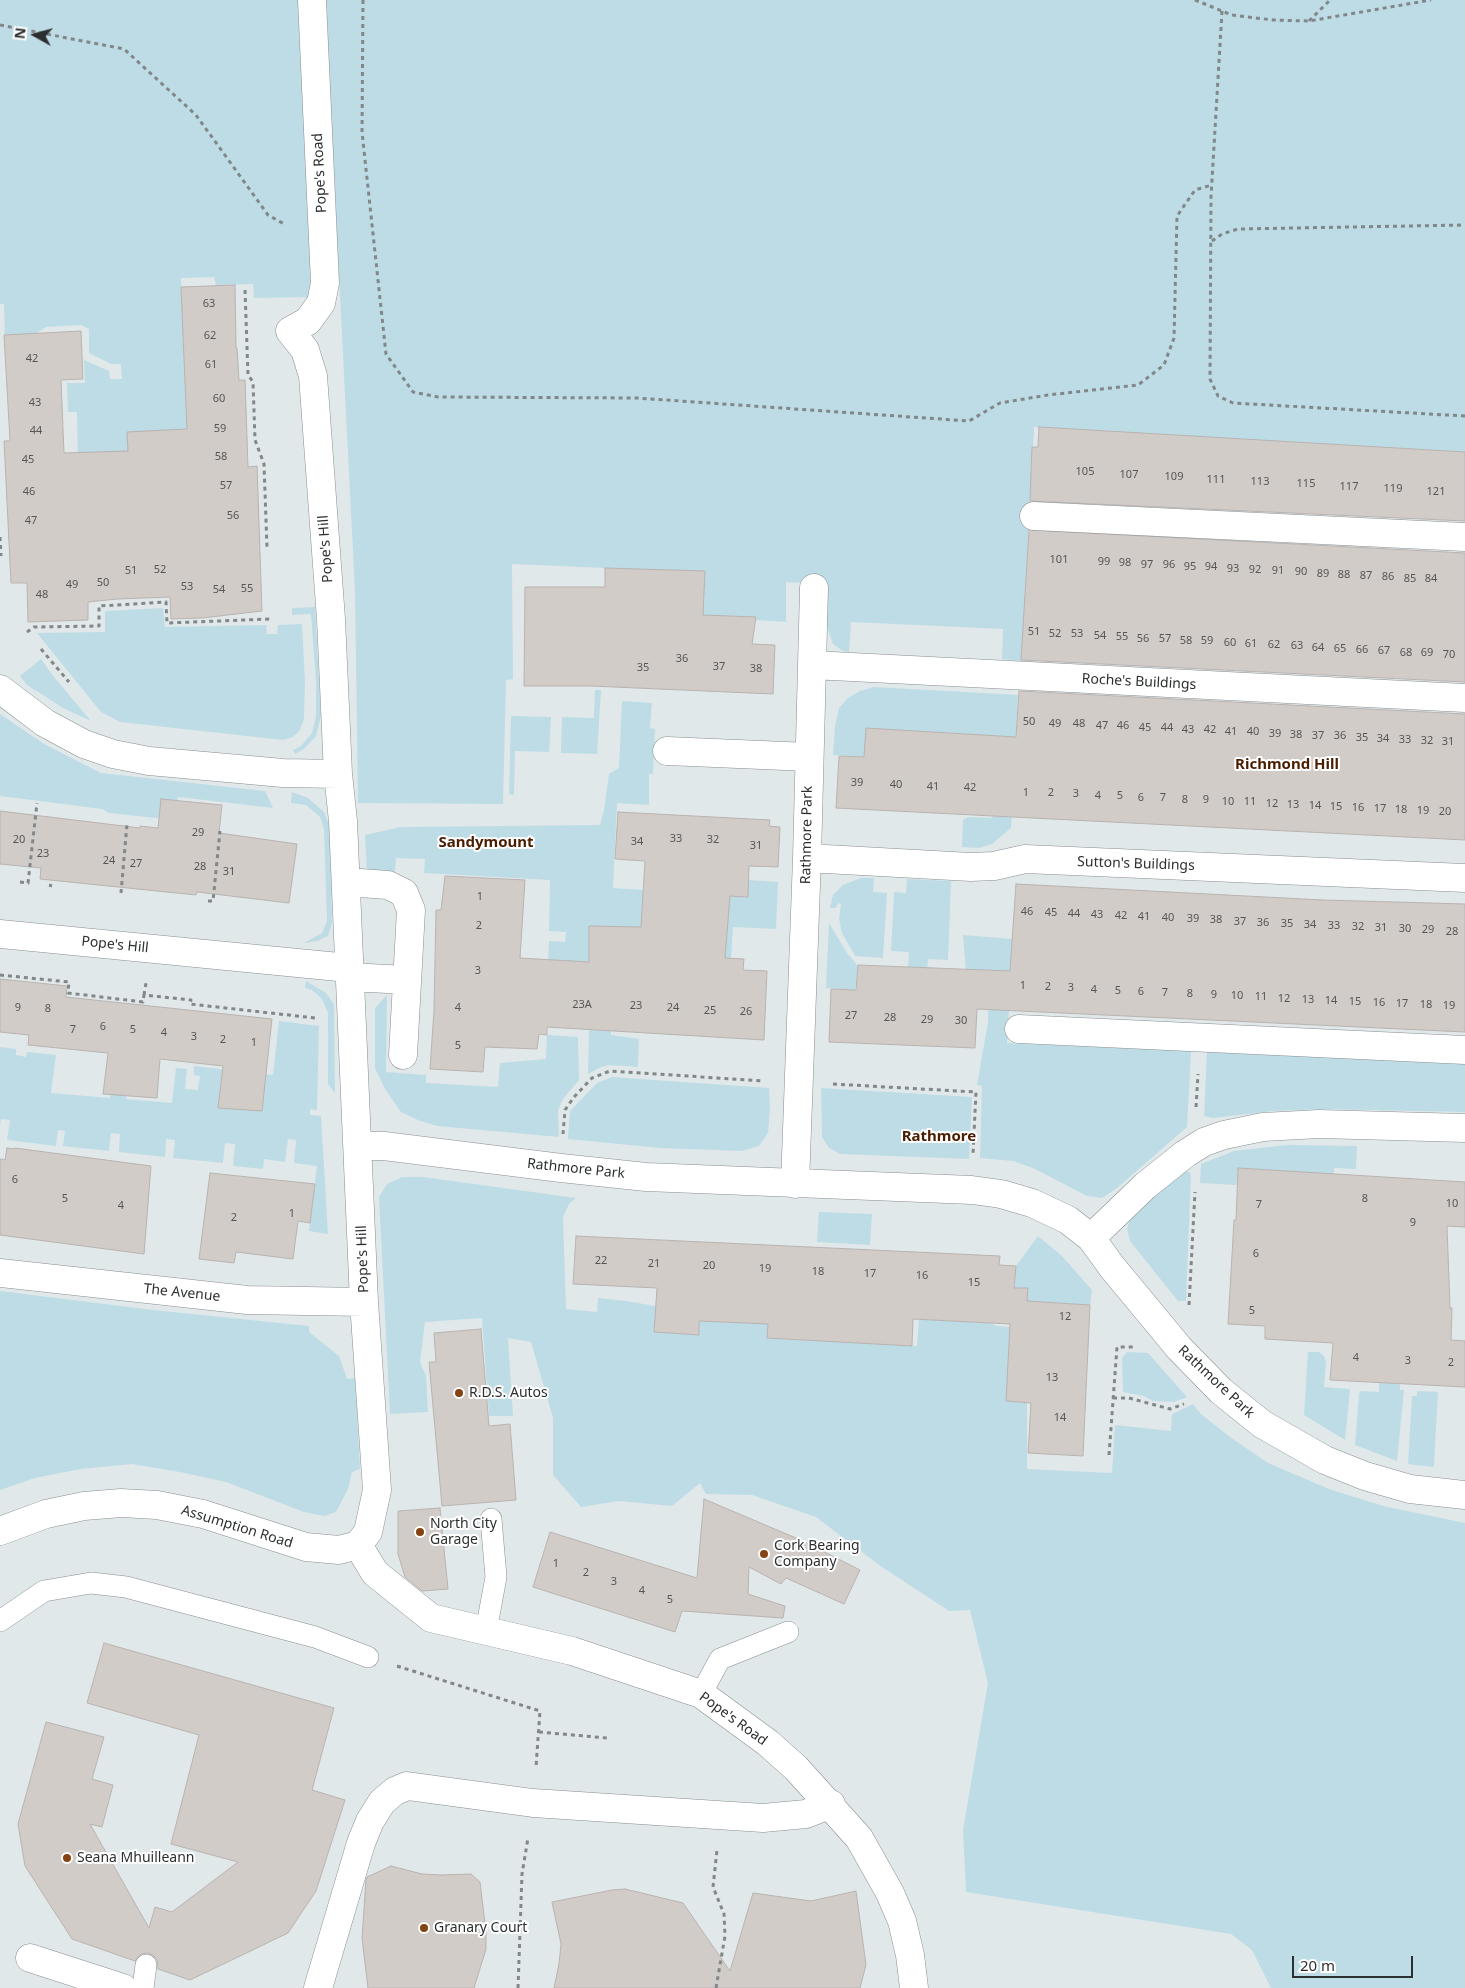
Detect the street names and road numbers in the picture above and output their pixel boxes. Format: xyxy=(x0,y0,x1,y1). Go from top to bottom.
street label: Pope's Road xyxy=(310,133,330,213)
street label: Pope's Hill xyxy=(315,515,337,583)
street label: Roche's Buildings xyxy=(1081,671,1197,693)
street label: Rathmore Park xyxy=(798,786,816,884)
street label: Sutton's Buildings xyxy=(1077,854,1195,874)
street label: Pope's Hill xyxy=(81,933,149,957)
street label: Rathmore Park xyxy=(526,1156,626,1182)
street label: Pope's Hill xyxy=(353,1225,373,1293)
street label: The Avenue xyxy=(143,1281,221,1305)
street label: Rathmore Park xyxy=(1174,1342,1258,1422)
street label: Assumption Road xyxy=(179,1502,295,1552)
street label: Pope's Road xyxy=(696,1689,770,1749)

